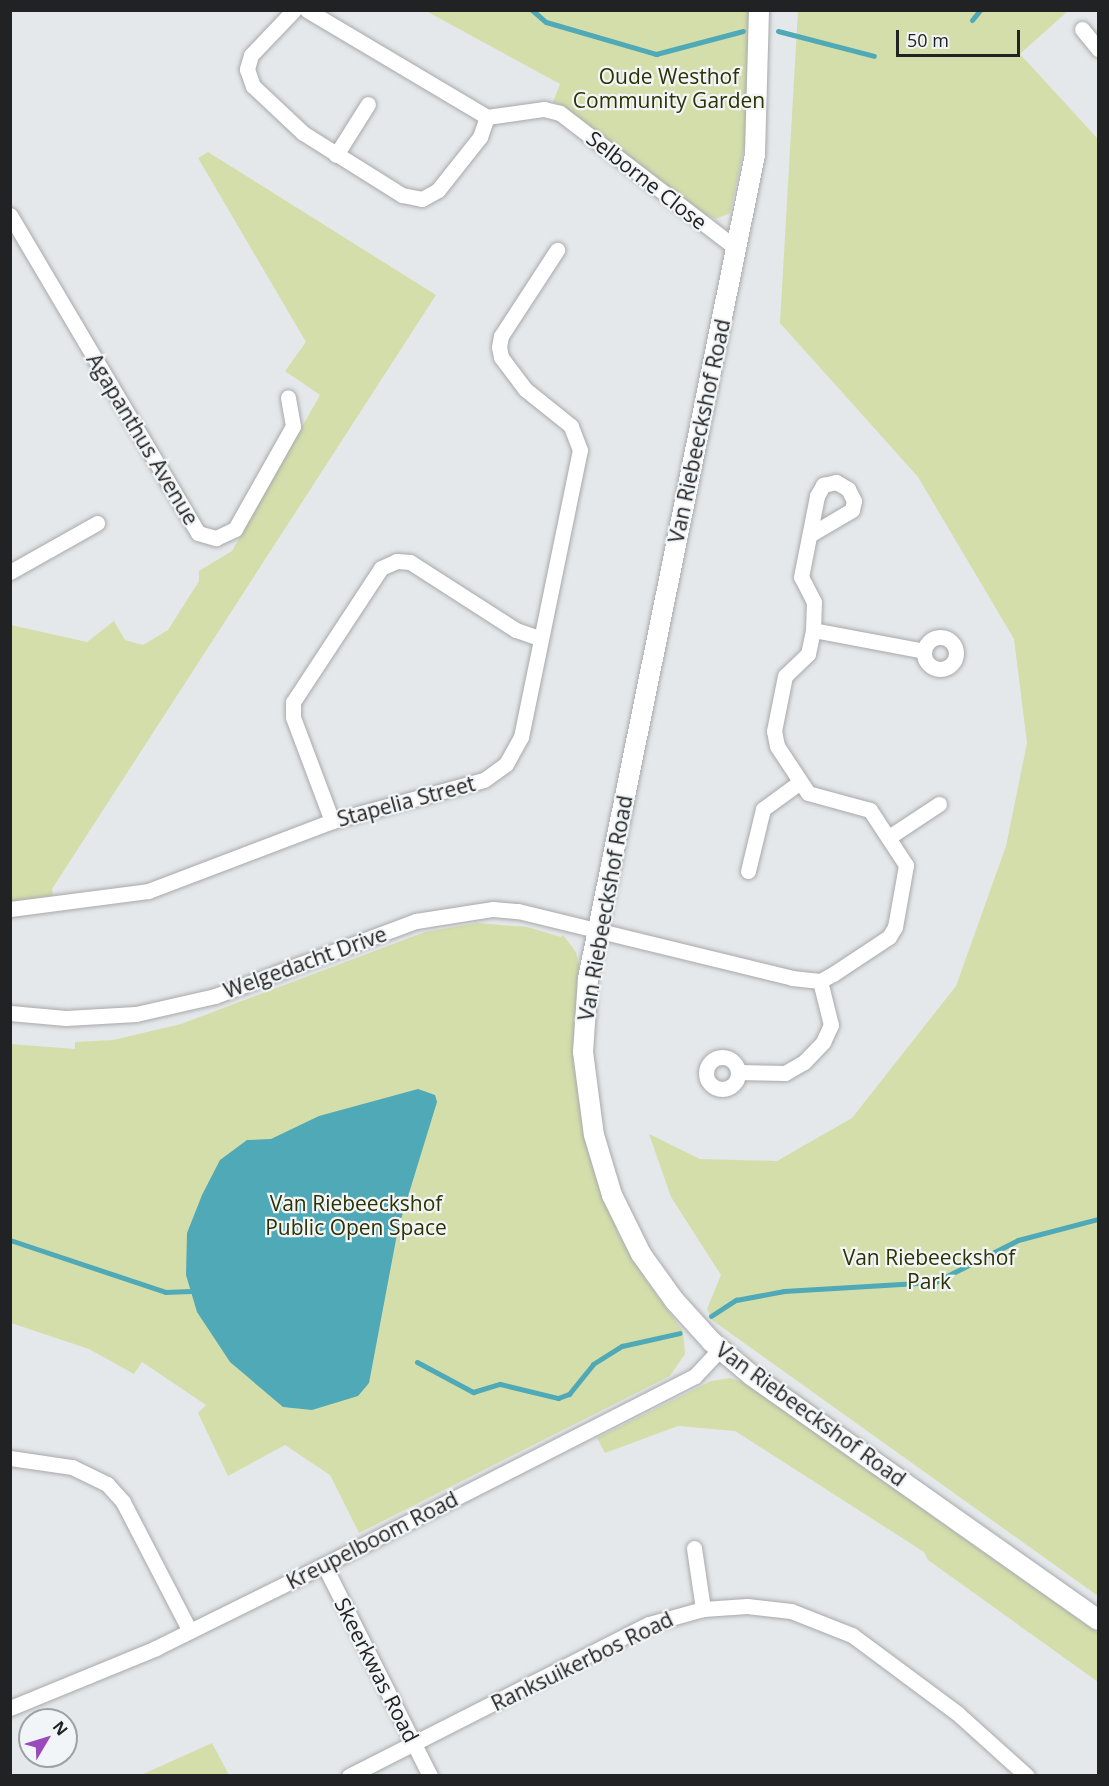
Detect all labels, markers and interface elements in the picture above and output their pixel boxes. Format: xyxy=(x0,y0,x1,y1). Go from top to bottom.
scale bar xyxy=(899,18,1024,56)
text: 50 m xyxy=(907,28,949,52)
park label: Oude Westhof Community Garden xyxy=(573,63,765,113)
street label: Selborne Close xyxy=(582,125,712,235)
street label: Van Riebeeckshof Road xyxy=(663,317,735,545)
street label: Agapanthus Avenue xyxy=(82,349,204,529)
street label: Stapelia Street xyxy=(334,770,478,832)
street label: Van Riebeeckshof Road xyxy=(573,793,637,1023)
street label: Welgedacht Drive xyxy=(220,921,390,1003)
park label: Van Riebeeckshof Public Open Space xyxy=(265,1190,447,1240)
park label: Van Riebeeckshof Park xyxy=(843,1244,1015,1294)
street label: Van Riebeeckshof Road xyxy=(711,1337,911,1491)
street label: Kreupelboom Road xyxy=(282,1486,462,1594)
street label: Skeerkwas Road xyxy=(330,1593,424,1747)
street label: Ranksuikerbos Road xyxy=(487,1606,677,1716)
north arrow xyxy=(18,1708,78,1768)
text: N xyxy=(48,1716,73,1740)

